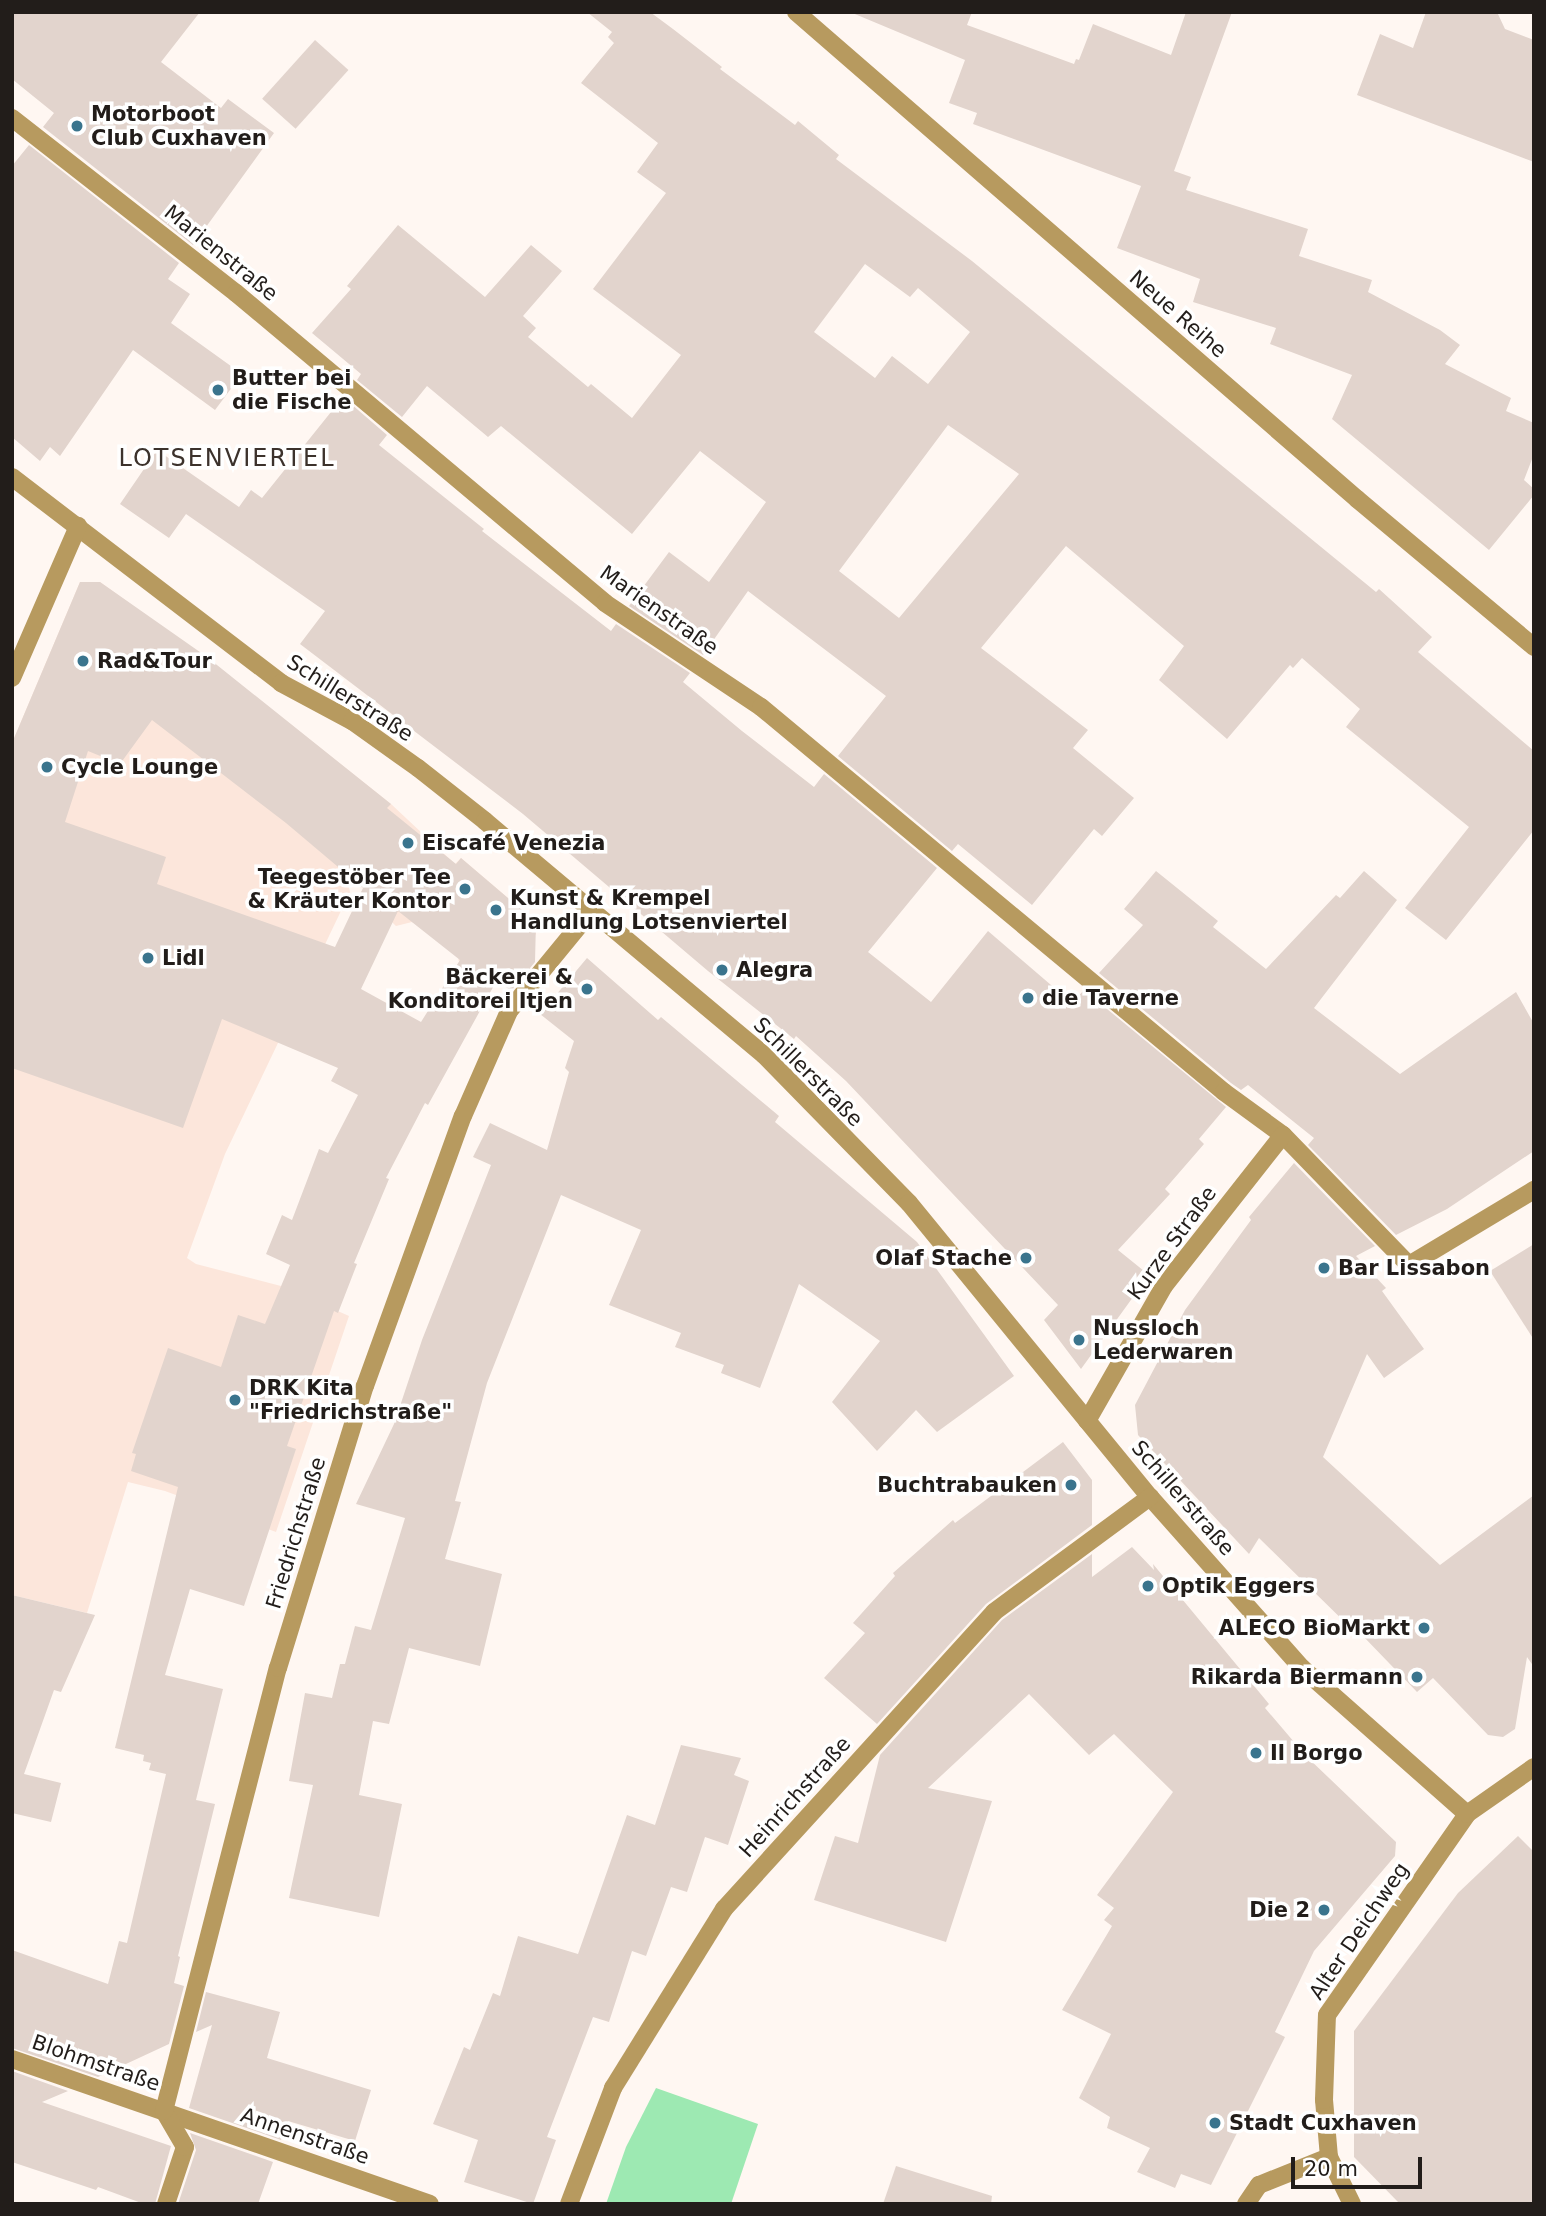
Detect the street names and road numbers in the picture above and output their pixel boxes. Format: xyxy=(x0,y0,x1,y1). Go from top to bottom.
street label: Marienstraße xyxy=(159,200,283,306)
street label: Neue Reihe xyxy=(1124,265,1232,363)
street label: Marienstraße xyxy=(595,560,723,660)
street label: Schillerstraße xyxy=(282,649,418,747)
street label: Schillerstraße xyxy=(748,1012,868,1132)
street label: Kurze Straße xyxy=(1122,1181,1222,1305)
street label: Schillerstraße xyxy=(1126,1435,1240,1561)
street label: Friedrichstraße xyxy=(261,1454,331,1612)
street label: Heinrichstraße xyxy=(734,1731,856,1863)
street label: Alter Deichweg xyxy=(1304,1858,1414,2004)
street label: Blohmstraße xyxy=(29,2029,163,2097)
street label: Annenstraße xyxy=(238,2102,372,2170)

